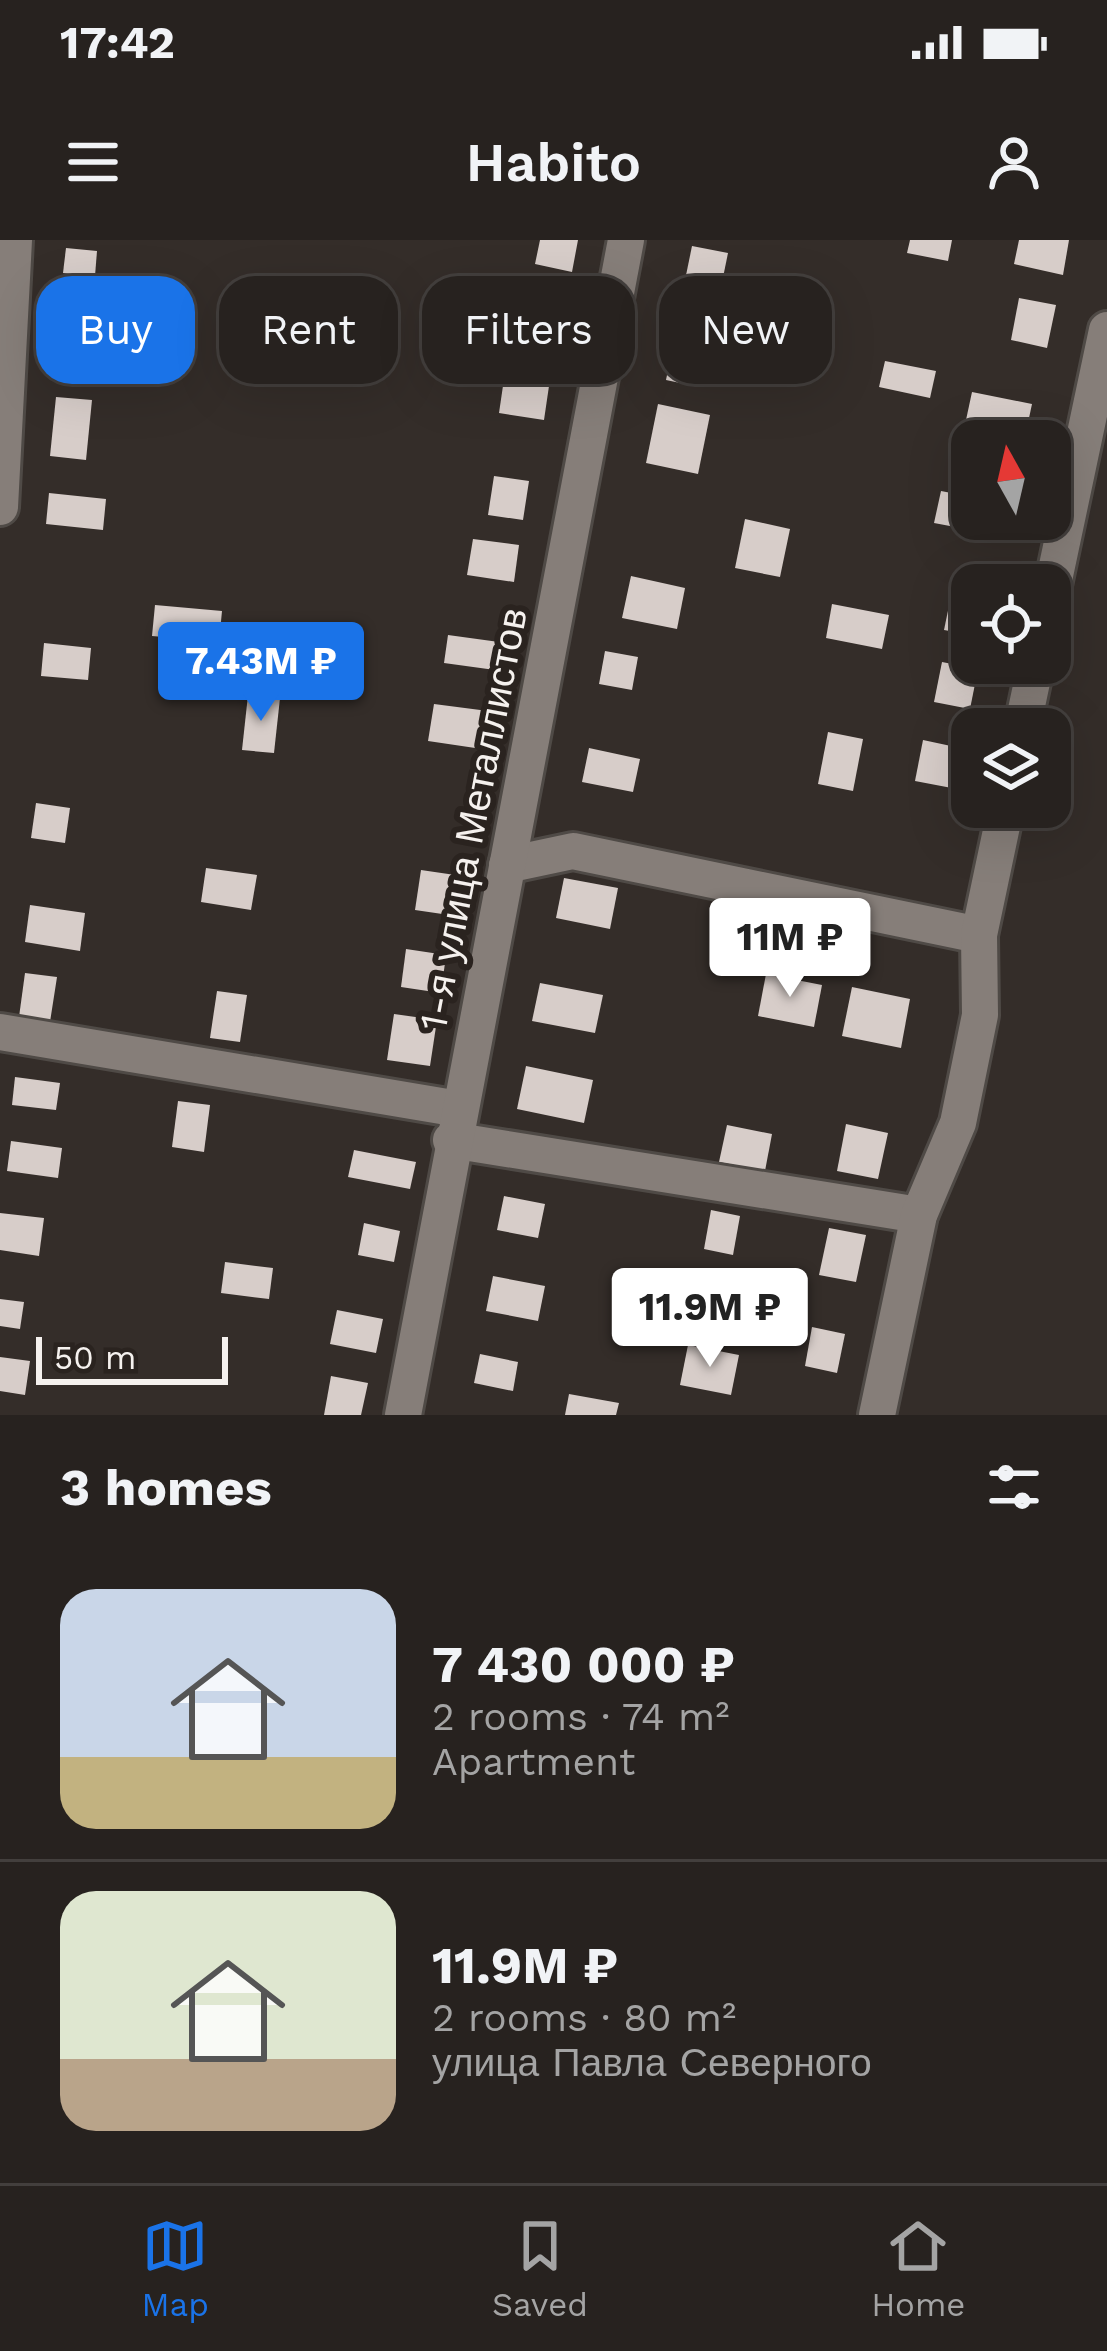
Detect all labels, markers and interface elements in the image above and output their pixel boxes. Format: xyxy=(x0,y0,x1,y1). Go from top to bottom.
text: 17:42 xyxy=(60,16,175,69)
icon: menu xyxy=(60,129,126,195)
icon: person xyxy=(981,129,1047,195)
text: Habito xyxy=(466,131,641,194)
chip: Buy xyxy=(36,276,195,384)
chip: Rent xyxy=(219,276,398,384)
chip: Filters xyxy=(422,276,635,384)
chip: New xyxy=(659,276,832,384)
north arrow xyxy=(951,420,1071,540)
map controls xyxy=(951,420,1071,828)
button: locate xyxy=(951,564,1071,684)
street label: 1-я улица Металлистов xyxy=(410,604,536,1034)
pin: 7.43M ₽ xyxy=(150,622,372,724)
text: 7.43M ₽ xyxy=(185,638,337,683)
button: layers xyxy=(951,708,1071,828)
pin: 11M ₽ xyxy=(706,898,874,1000)
text: 11M ₽ xyxy=(736,914,844,959)
pin: 11.9M ₽ xyxy=(599,1268,821,1370)
text: 11.9M ₽ xyxy=(639,1284,781,1329)
scale bar xyxy=(36,1331,228,1384)
text: 50 m xyxy=(54,1338,136,1377)
icon: filters xyxy=(981,1454,1047,1520)
text: 3 homes xyxy=(60,1458,272,1517)
text: 7 430 000 ₽ xyxy=(432,1635,735,1694)
icon: home xyxy=(156,1637,300,1781)
text: 2 rooms · 74 m² xyxy=(432,1694,730,1739)
text: Apartment xyxy=(432,1739,635,1784)
text: 11.9M ₽ xyxy=(432,1936,618,1995)
icon: home xyxy=(156,1939,300,2083)
text: 2 rooms · 80 m² xyxy=(432,1995,736,2040)
text: улица Павла Северного xyxy=(432,2040,872,2085)
tab: Map xyxy=(142,2213,209,2324)
tab: Saved xyxy=(492,2213,588,2324)
tab: Home xyxy=(871,2213,965,2324)

